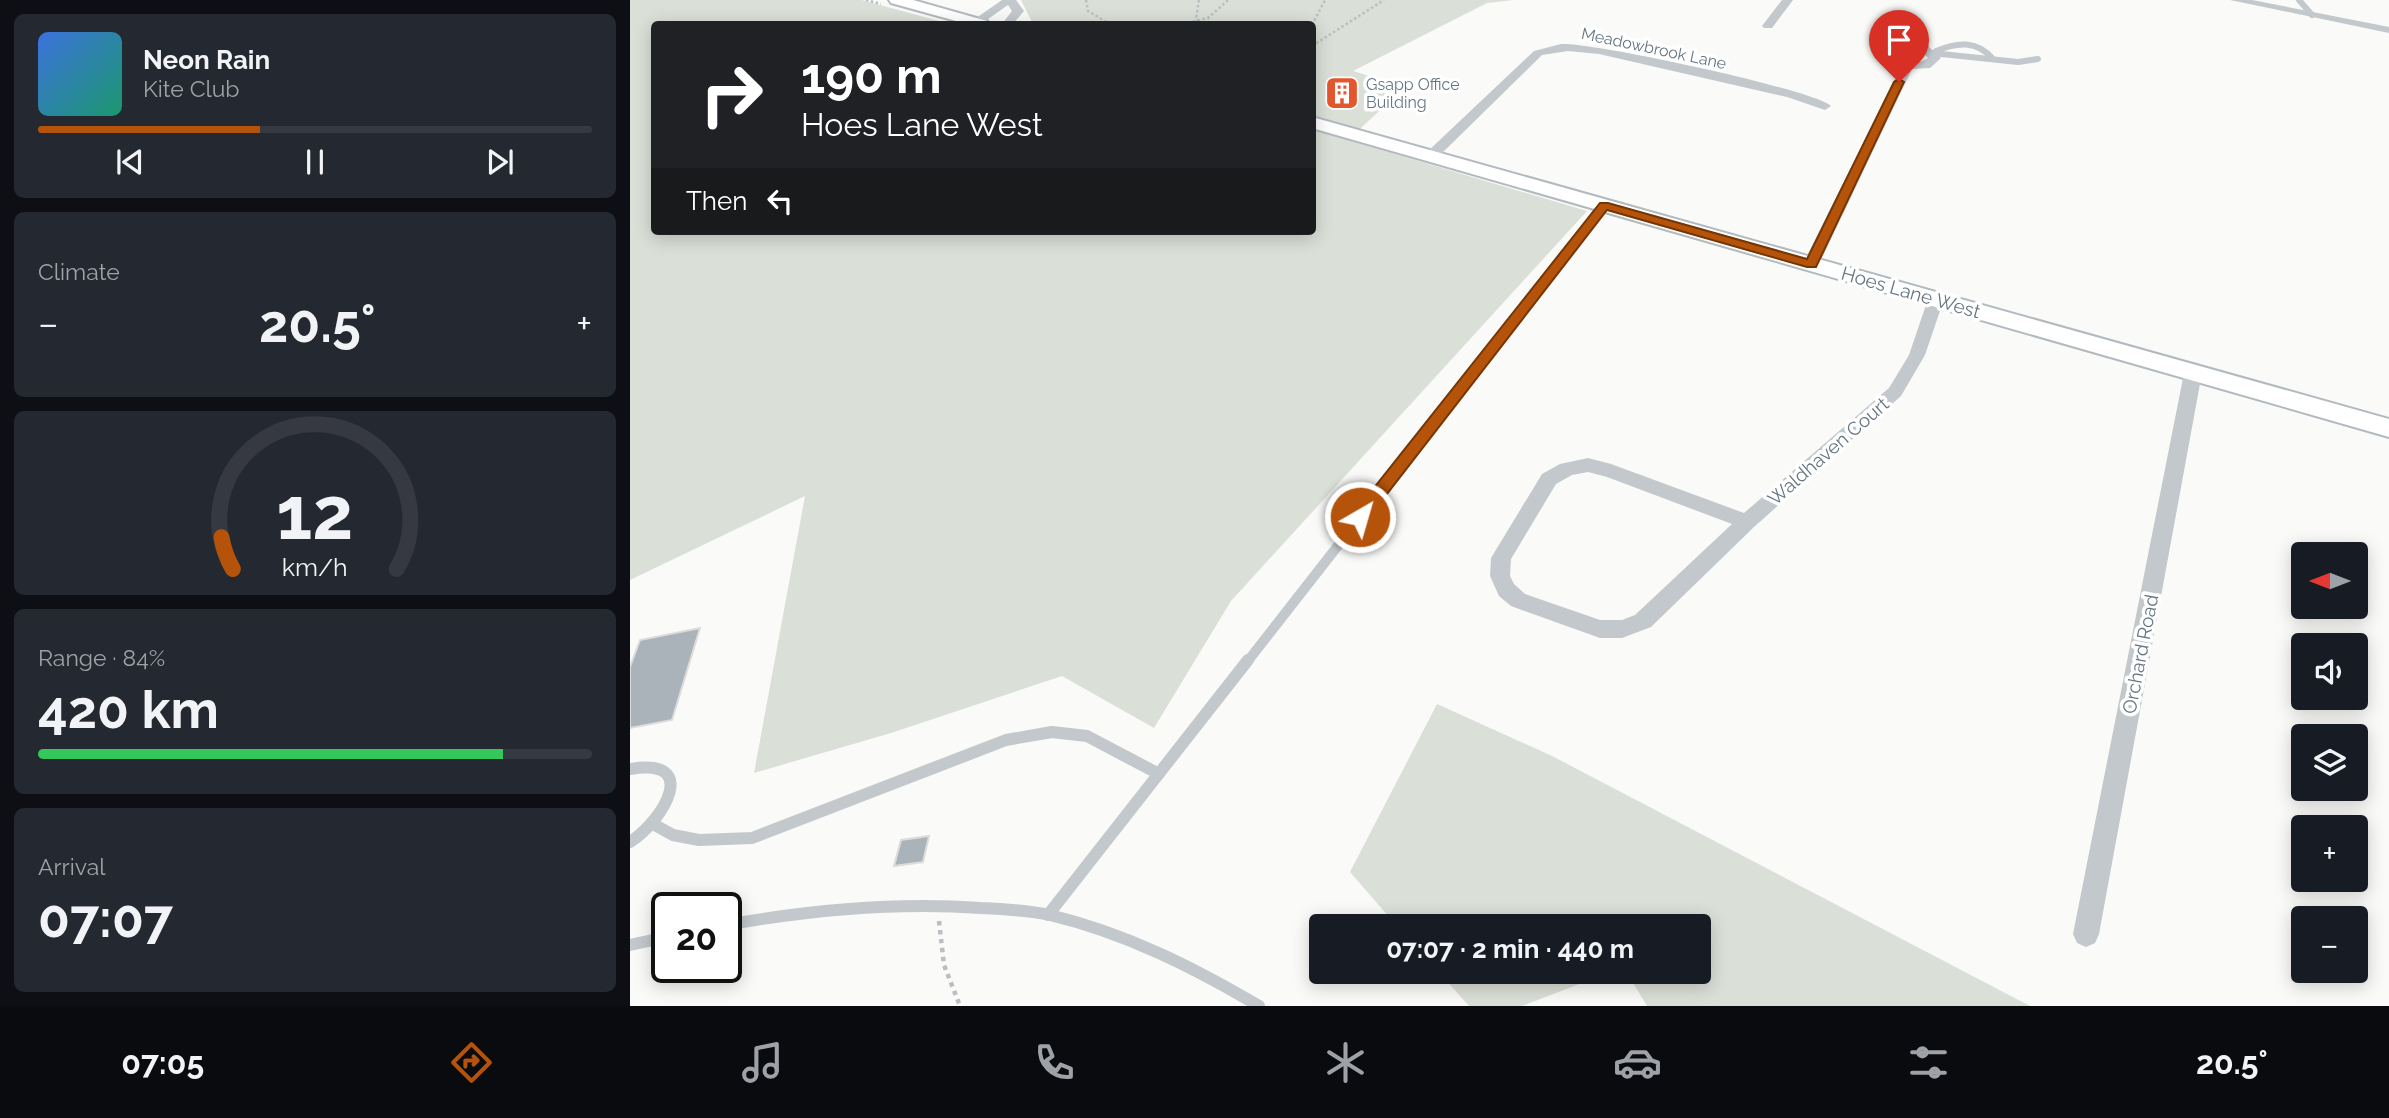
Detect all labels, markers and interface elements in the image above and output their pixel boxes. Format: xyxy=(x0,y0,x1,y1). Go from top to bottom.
pin xyxy=(1869,10,1929,82)
icon: arrive xyxy=(1880,21,1918,59)
street label: Meadowbrook Lane xyxy=(1580,24,1728,73)
text: Neon Rain xyxy=(143,45,270,75)
text: 190 m xyxy=(801,47,942,104)
icon: right xyxy=(686,49,777,140)
building icon: Gsapp Office Building xyxy=(1323,74,1361,112)
text: Kite Club xyxy=(143,75,240,102)
place label: Gsapp Office Building xyxy=(1366,75,1460,112)
text: Hoes Lane West xyxy=(801,106,1043,143)
icon: previous xyxy=(111,143,149,181)
icon: pause xyxy=(296,143,334,181)
icon: next xyxy=(481,143,519,181)
icon: left xyxy=(761,182,799,220)
text: Then xyxy=(686,186,747,216)
text: Climate xyxy=(38,258,120,285)
street label: Hoes Lane West xyxy=(1839,262,1984,323)
text: 20.5° xyxy=(259,293,376,354)
text: − xyxy=(38,301,58,346)
text: + xyxy=(576,301,592,346)
street label: Waldhaven Court xyxy=(1763,392,1893,509)
text: 12 xyxy=(276,471,354,556)
position arrow xyxy=(1323,480,1397,554)
north arrow xyxy=(2291,542,2368,620)
map controls xyxy=(2291,542,2368,983)
text: km/h xyxy=(282,552,348,582)
street label: Orchard Road xyxy=(2118,592,2162,716)
button: sound xyxy=(2291,633,2368,710)
text: Range · 84% xyxy=(38,644,165,671)
text: 420 km xyxy=(38,679,219,740)
button: layers xyxy=(2291,724,2368,801)
button: + xyxy=(2291,815,2368,892)
text: Arrival xyxy=(38,853,105,880)
text: 07:07 xyxy=(38,888,173,949)
speed limit sign: 20 xyxy=(651,892,742,983)
button: − xyxy=(2291,906,2368,983)
text: 07:07 · 2 min · 440 m xyxy=(1386,934,1634,964)
icon: directions xyxy=(447,1038,496,1087)
icon: music xyxy=(738,1038,787,1087)
icon: phone xyxy=(1030,1038,1079,1087)
icon: climate xyxy=(1321,1038,1370,1087)
icon: car xyxy=(1613,1038,1662,1087)
icon: filters xyxy=(1904,1038,1953,1087)
text: 07:05 xyxy=(121,1044,204,1081)
text: 20.5° xyxy=(2196,1044,2268,1081)

